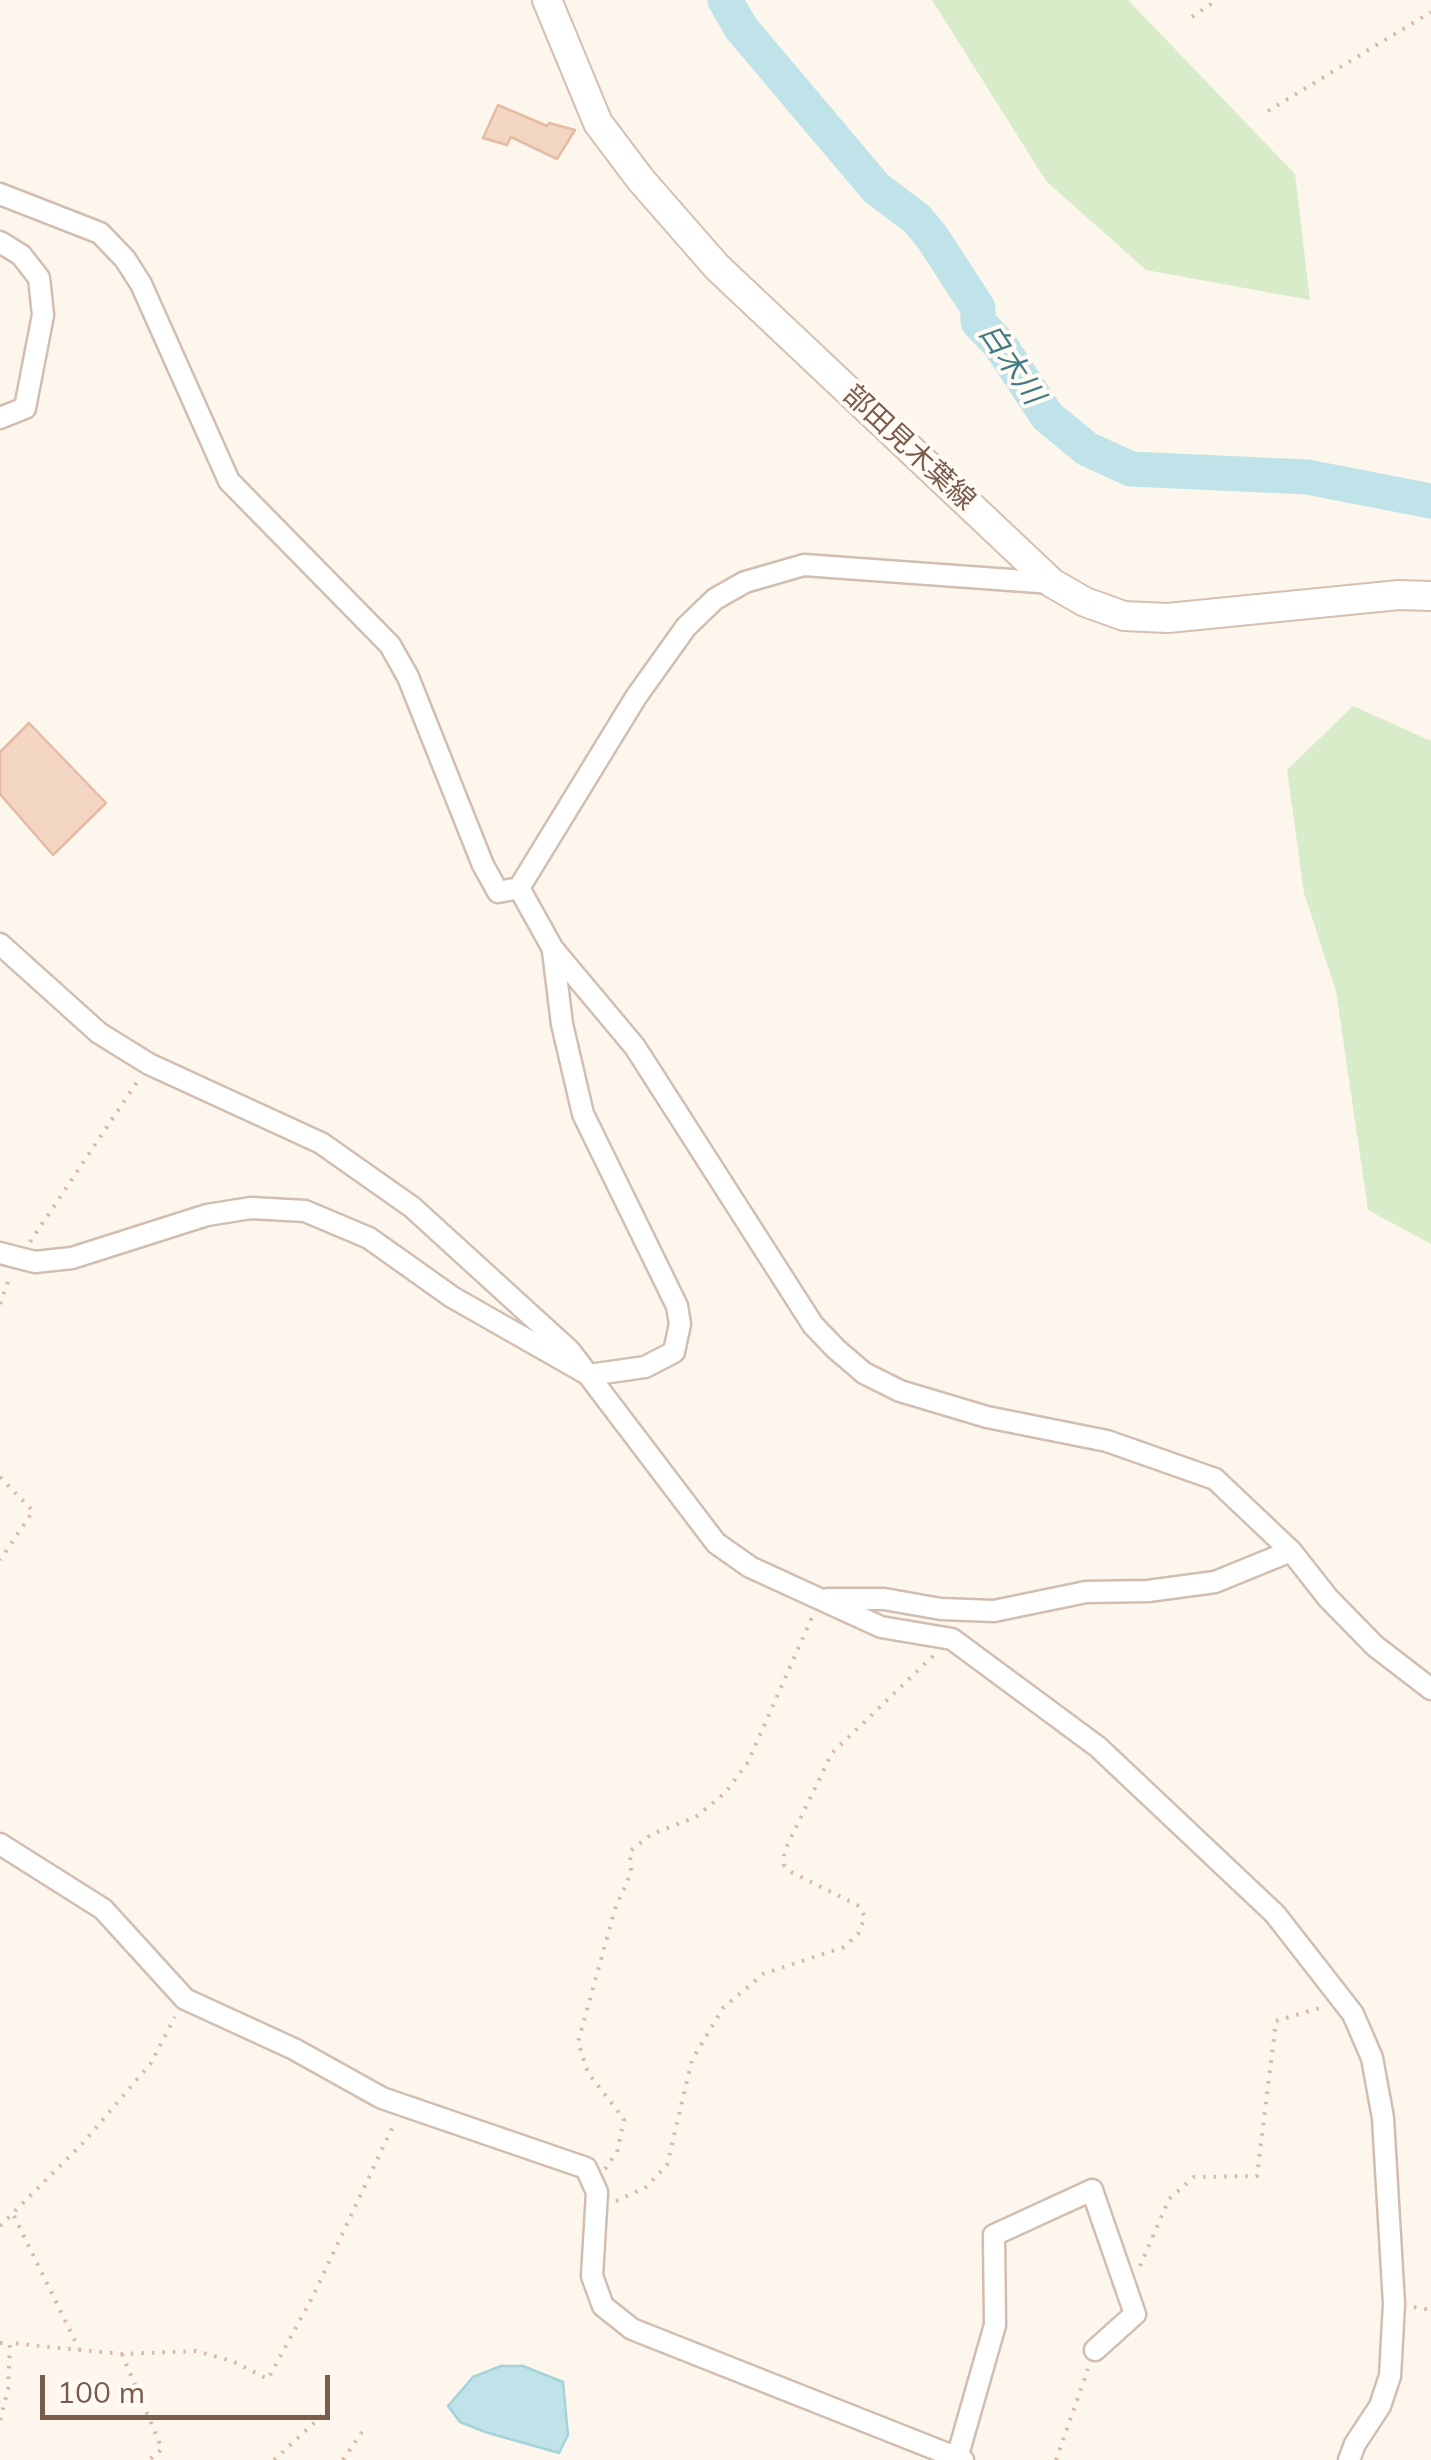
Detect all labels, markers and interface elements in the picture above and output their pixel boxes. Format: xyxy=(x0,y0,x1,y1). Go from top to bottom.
water label: 白木川 xyxy=(971,317,1051,411)
street label: 部田見木葉線 xyxy=(836,378,982,518)
scale bar xyxy=(45,2355,335,2417)
text: 100 m xyxy=(57,2373,145,2411)

